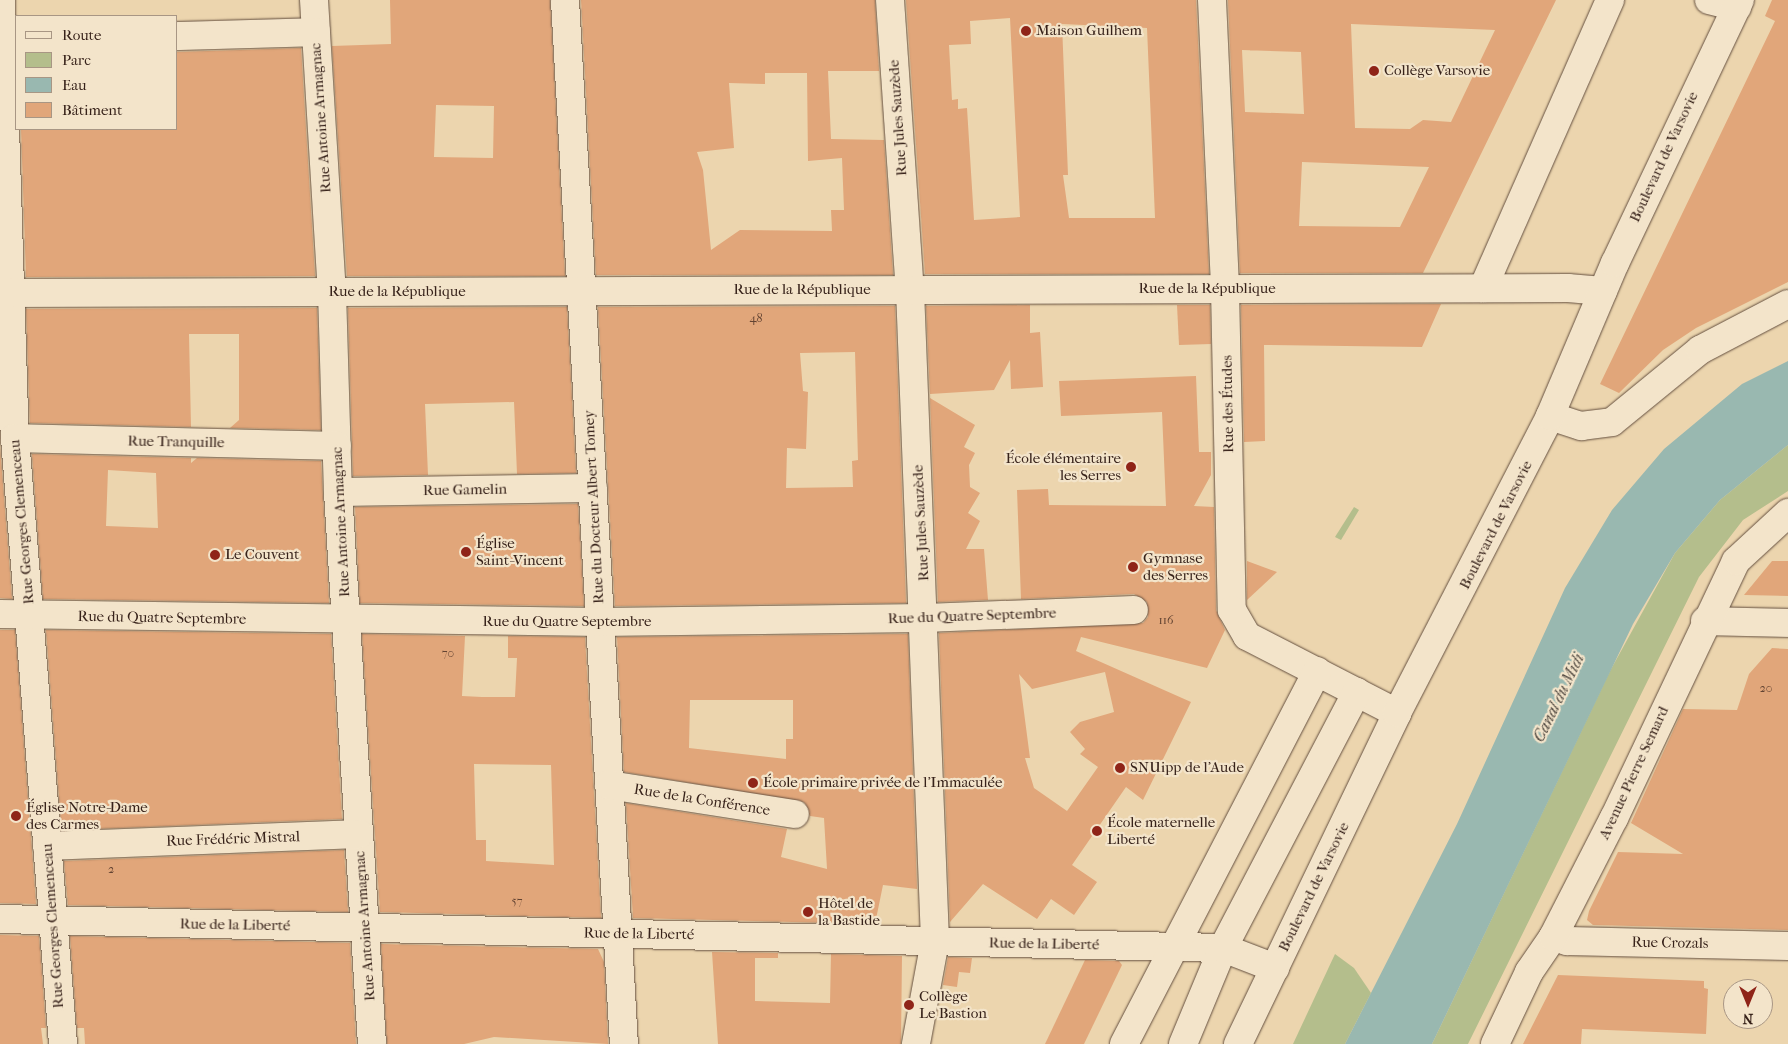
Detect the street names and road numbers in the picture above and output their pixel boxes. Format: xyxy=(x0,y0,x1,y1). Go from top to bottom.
street label: Rue Antoine Armagnac xyxy=(307,42,335,194)
street label: Rue Jules Sauzède xyxy=(885,59,911,177)
street label: Boulevard de Varsovie xyxy=(1626,89,1702,225)
street label: Rue de la République xyxy=(1138,280,1276,298)
street label: Rue de la République xyxy=(733,281,871,299)
street label: Rue de la République xyxy=(328,283,466,301)
street label: Rue des Études xyxy=(1218,355,1238,453)
street label: Rue du Docteur Albert Tomey xyxy=(580,410,608,604)
street label: Rue Tranquille xyxy=(127,432,225,452)
street label: Rue Georges Clemenceau xyxy=(6,439,38,605)
street label: Rue Antoine Armagnac xyxy=(328,446,354,598)
street label: Boulevard de Varsovie xyxy=(1456,458,1536,592)
street label: Rue Jules Sauzède xyxy=(909,464,933,582)
street label: Rue Gamelin xyxy=(423,480,507,500)
street label: Rue du Quatre Septembre xyxy=(887,604,1057,628)
street label: Rue du Quatre Septembre xyxy=(77,608,247,628)
street label: Rue du Quatre Septembre xyxy=(483,613,651,631)
street label: Avenue Pierre Semard xyxy=(1595,704,1673,842)
street label: Rue de la Conférence xyxy=(633,780,771,820)
street label: Boulevard de Varsovie xyxy=(1275,819,1353,955)
street label: Rue Frédéric Mistral xyxy=(166,828,300,850)
street label: Rue Georges Clemenceau xyxy=(38,843,68,1009)
street label: Rue Antoine Armagnac xyxy=(351,850,379,1002)
street label: Rue de la Liberté xyxy=(180,915,290,935)
street label: Rue de la Liberté xyxy=(584,924,694,944)
street label: Rue Crozals xyxy=(1631,933,1709,953)
street label: Rue de la Liberté xyxy=(989,934,1099,954)

